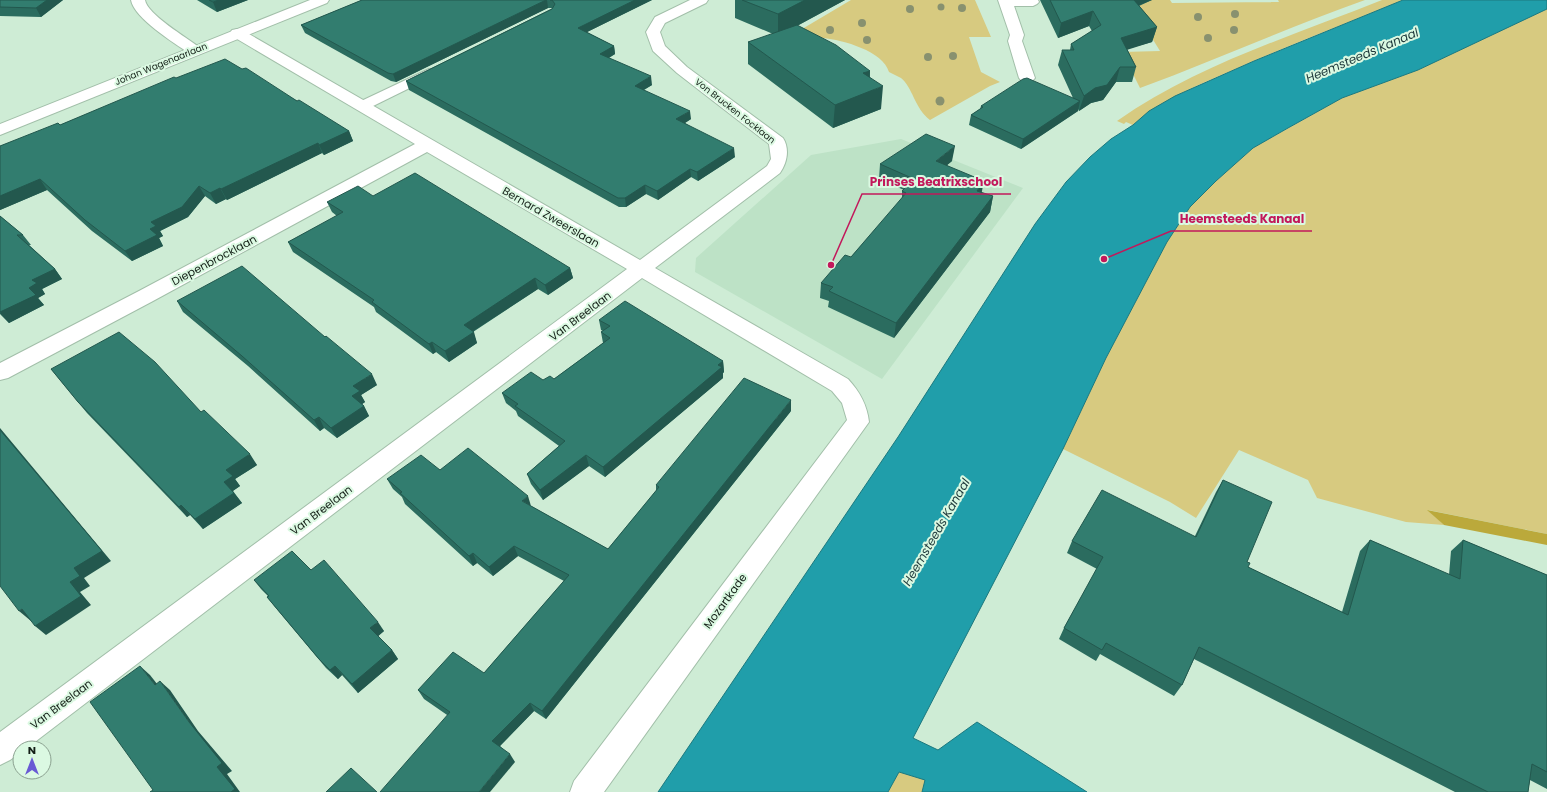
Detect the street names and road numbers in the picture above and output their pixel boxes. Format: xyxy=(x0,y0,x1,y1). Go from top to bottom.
street label: Johan Wagenaarlaan xyxy=(113,40,209,88)
street label: Von Brucken Focklaan xyxy=(692,76,778,146)
street label: Bernard Zweerslaan xyxy=(499,183,603,251)
street label: Diepenbrocklaan xyxy=(169,231,259,289)
street label: Van Breelaan xyxy=(546,287,614,345)
street label: Van Breelaan xyxy=(287,481,355,539)
street label: Mozartkade xyxy=(700,570,751,632)
street label: Van Breelaan xyxy=(27,675,95,733)

